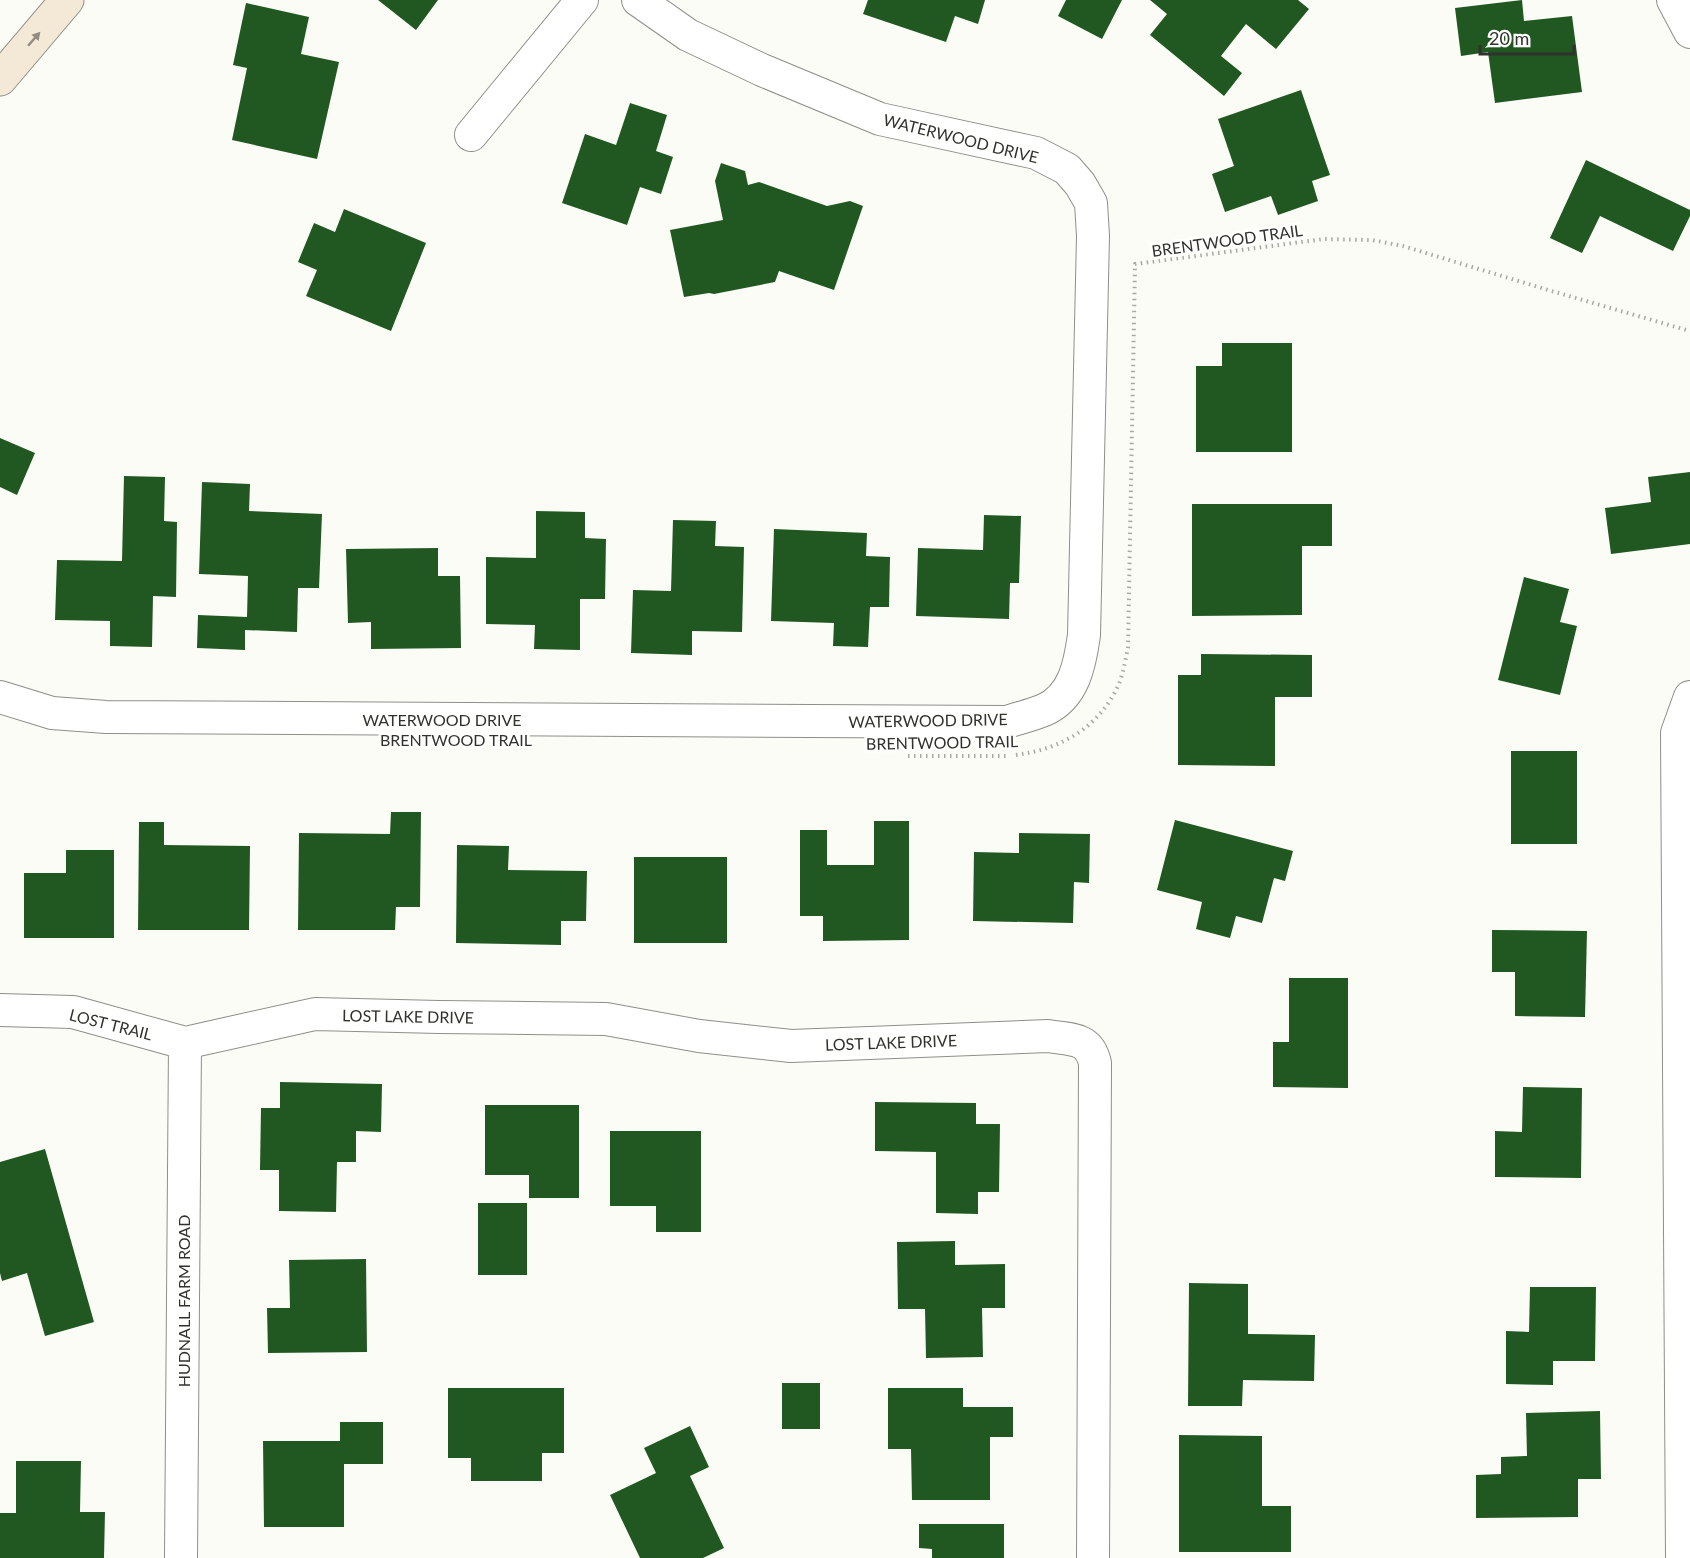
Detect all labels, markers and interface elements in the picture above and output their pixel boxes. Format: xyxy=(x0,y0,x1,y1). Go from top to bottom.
scale bar xyxy=(1480,18,1574,56)
text: 20 m xyxy=(1489,27,1529,49)
one-way arrow xyxy=(27,31,40,47)
street label: WATERWOOD DRIVE xyxy=(881,110,1041,166)
street label: BRENTWOOD TRAIL xyxy=(1150,220,1304,260)
street label: WATERWOOD DRIVE xyxy=(848,709,1008,731)
street label: WATERWOOD DRIVE xyxy=(362,710,522,729)
street label: BRENTWOOD TRAIL xyxy=(380,730,532,749)
street label: BRENTWOOD TRAIL xyxy=(866,731,1018,753)
street label: LOST TRAIL xyxy=(68,1005,154,1043)
street label: LOST LAKE DRIVE xyxy=(342,1005,474,1027)
street label: LOST LAKE DRIVE xyxy=(825,1030,957,1054)
street label: HUDNALL FARM ROAD xyxy=(174,1215,193,1387)

